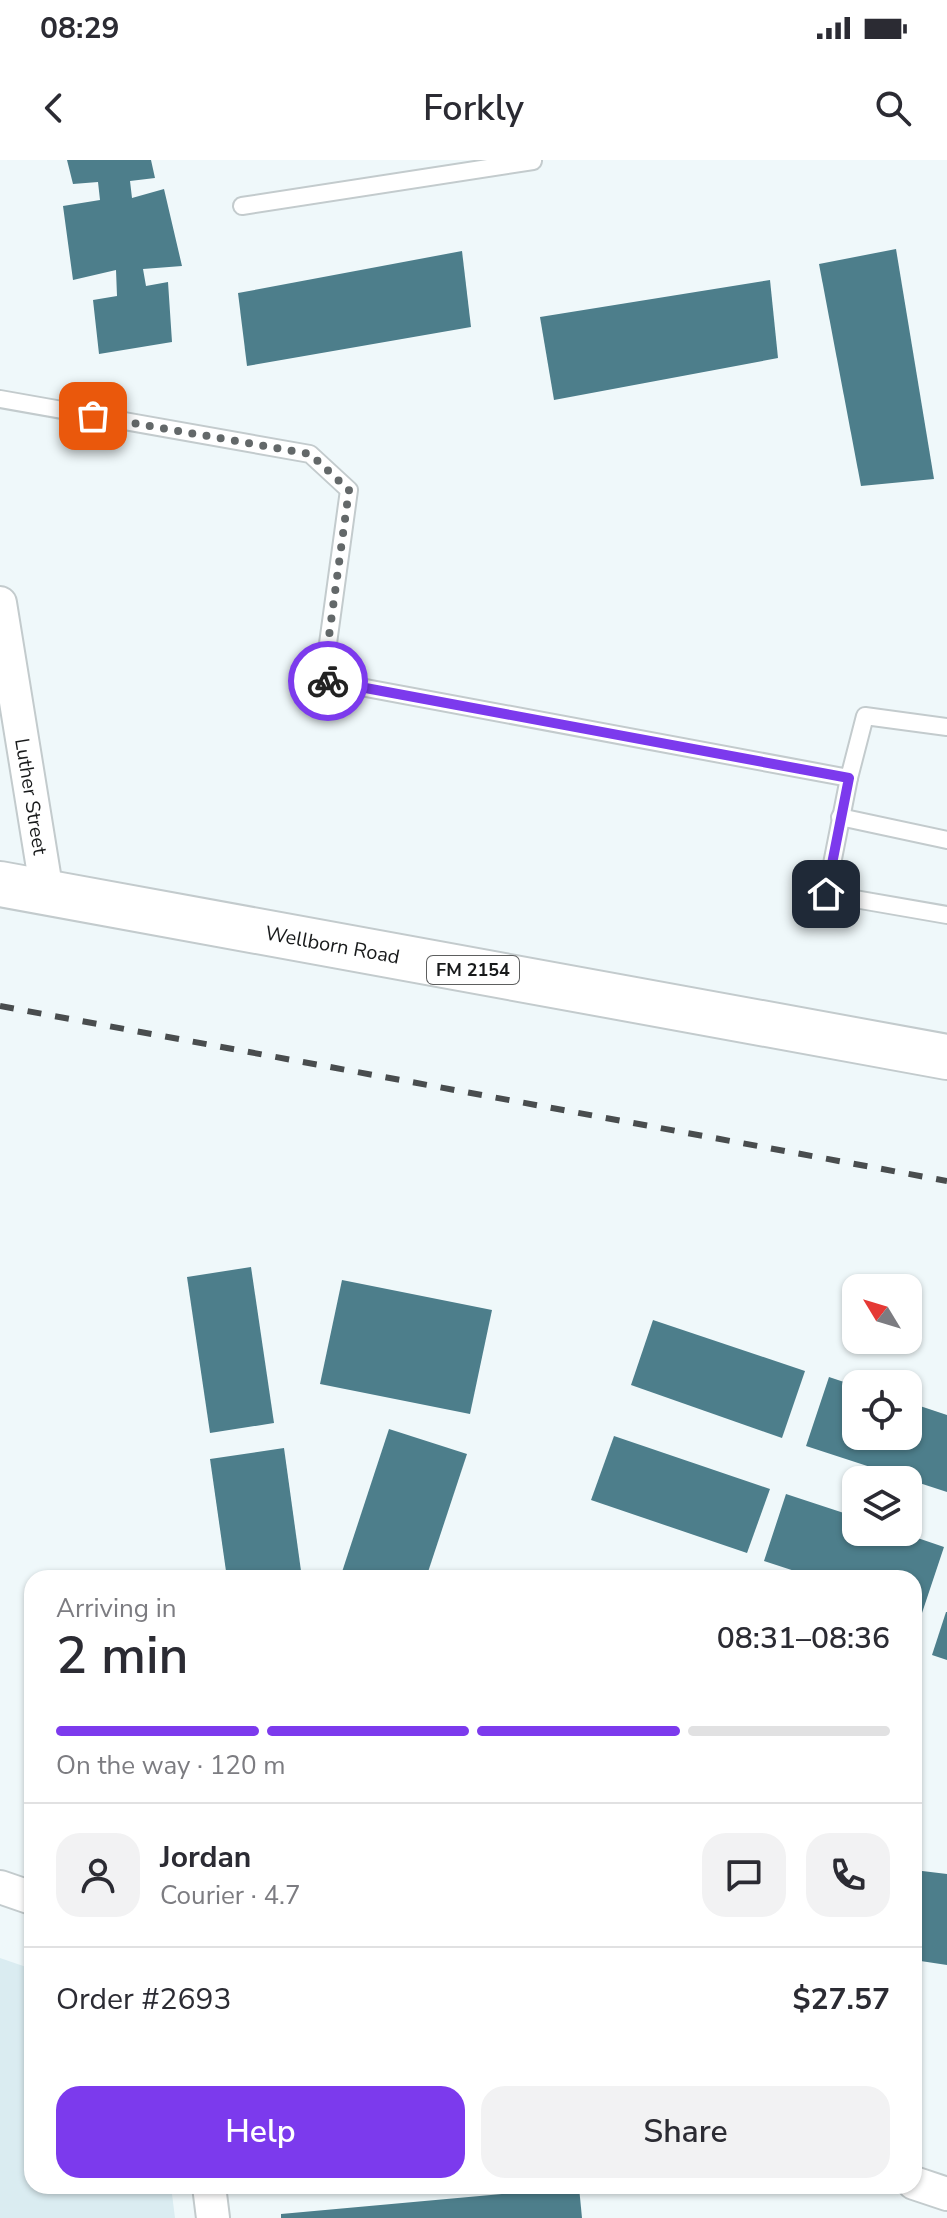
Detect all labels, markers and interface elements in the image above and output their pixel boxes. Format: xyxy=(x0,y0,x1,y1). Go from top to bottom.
text: 08:29 xyxy=(40,8,119,49)
text: Forkly xyxy=(423,84,524,133)
icon: back xyxy=(32,86,76,130)
icon: search xyxy=(871,86,915,130)
pin xyxy=(59,382,127,450)
icon: bag xyxy=(71,394,115,438)
courier xyxy=(288,641,368,721)
icon: bike xyxy=(306,659,350,703)
street label: Luther Street xyxy=(8,736,54,858)
pin xyxy=(792,860,860,928)
icon: home xyxy=(804,872,848,916)
street label: Wellborn Road xyxy=(263,920,402,971)
road number: FM 2154 xyxy=(427,956,519,984)
north arrow xyxy=(842,1274,922,1354)
map controls xyxy=(842,1274,922,1546)
button: locate xyxy=(842,1370,922,1450)
button: layers xyxy=(842,1466,922,1546)
text: Arriving in xyxy=(56,1591,177,1626)
text: 08:31–08:36 xyxy=(717,1618,890,1659)
text: 2 min xyxy=(56,1620,189,1691)
text: On the way · 120 m xyxy=(56,1748,285,1783)
button: person xyxy=(56,1833,140,1917)
button: chat xyxy=(702,1833,786,1917)
button: phone xyxy=(806,1833,890,1917)
text: Jordan xyxy=(160,1837,251,1878)
text: Courier · 4.7 xyxy=(160,1878,301,1913)
text: Order #2693 xyxy=(56,1979,231,2020)
text: $27.57 xyxy=(793,1979,890,2020)
button: Help xyxy=(56,2086,465,2178)
button: Share xyxy=(481,2086,890,2178)

